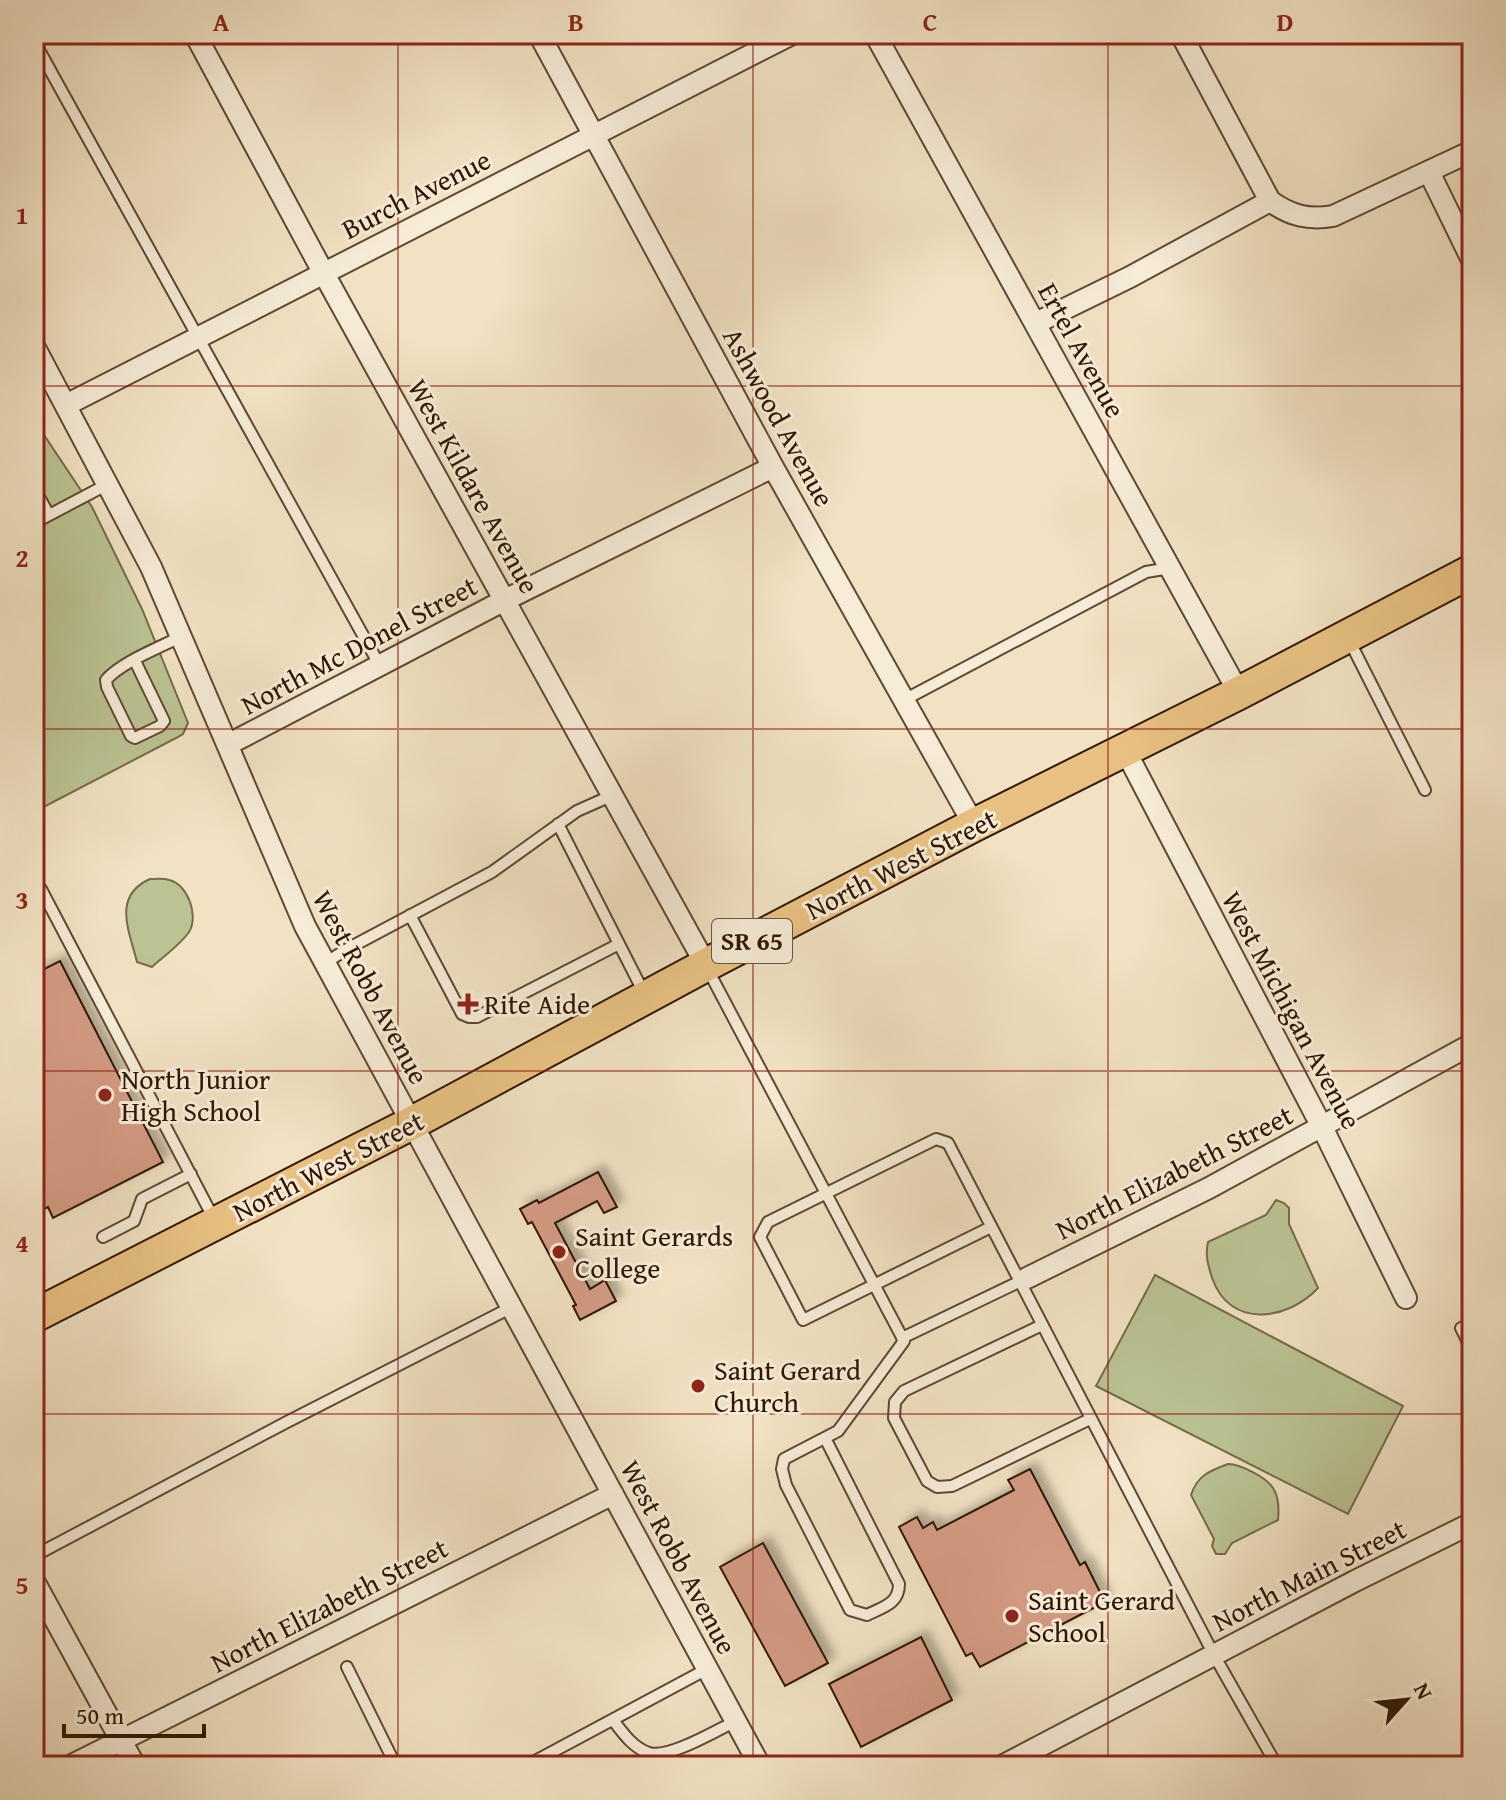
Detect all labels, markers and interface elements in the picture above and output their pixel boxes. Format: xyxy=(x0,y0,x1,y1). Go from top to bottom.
text: A xyxy=(213,2,230,41)
text: B xyxy=(568,2,584,41)
text: C xyxy=(923,2,937,41)
text: D xyxy=(1277,2,1293,41)
street label: Burch Avenue xyxy=(334,139,497,249)
text: 1 xyxy=(15,195,29,234)
street label: Ertel Avenue xyxy=(1028,275,1136,425)
street label: Ashwood Avenue xyxy=(713,320,846,514)
street label: West Kildare Avenue xyxy=(398,371,551,601)
text: 2 xyxy=(15,538,29,577)
street label: North Mc Donel Street xyxy=(233,565,484,724)
street label: North West Street xyxy=(798,798,1004,929)
text: 3 xyxy=(15,880,29,919)
street label: West Robb Avenue xyxy=(303,882,440,1091)
street label: West Michigan Avenue xyxy=(1212,883,1373,1136)
road number: SR 65 xyxy=(712,919,792,963)
place label: Rite Aide xyxy=(484,983,590,1024)
marker: Rite Aide xyxy=(459,995,477,1013)
place label: North Junior High School xyxy=(121,1058,271,1131)
marker: North Junior High School xyxy=(96,1086,114,1104)
street label: North Elizabeth Street xyxy=(1048,1094,1300,1249)
street label: North West Street xyxy=(225,1100,431,1231)
place label: Saint Gerards College xyxy=(575,1215,733,1288)
text: 4 xyxy=(15,1223,29,1262)
marker: Saint Gerards College xyxy=(550,1243,568,1261)
place label: Saint Gerard Church xyxy=(714,1349,861,1422)
marker: Saint Gerard Church xyxy=(689,1377,707,1395)
street label: West Robb Avenue xyxy=(611,1452,748,1661)
street label: North Main Street xyxy=(1205,1508,1413,1641)
street label: North Elizabeth Street xyxy=(203,1527,455,1682)
text: 5 xyxy=(15,1565,29,1604)
place label: Saint Gerard School xyxy=(1028,1579,1175,1652)
marker: Saint Gerard School xyxy=(1003,1607,1021,1625)
north arrow xyxy=(1366,1660,1446,1740)
text: N xyxy=(1406,1677,1442,1705)
scale bar xyxy=(64,1688,204,1738)
text: 50 m xyxy=(76,1698,124,1733)

